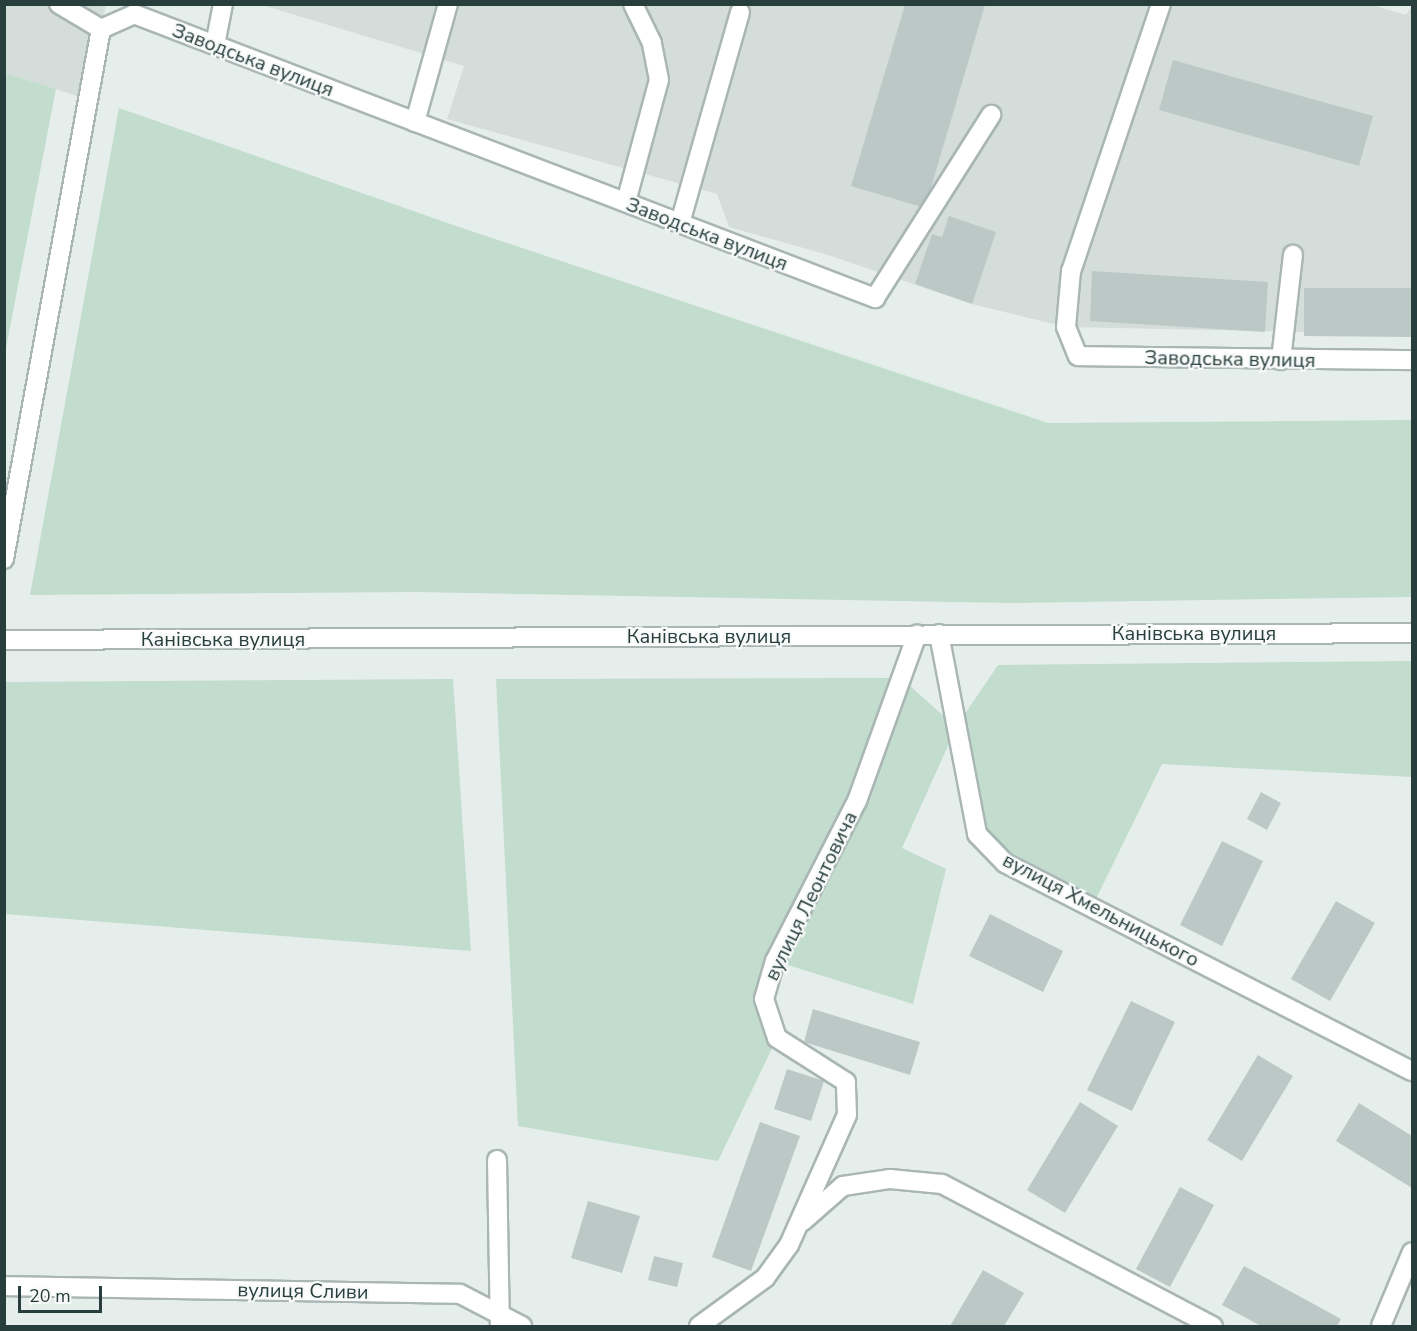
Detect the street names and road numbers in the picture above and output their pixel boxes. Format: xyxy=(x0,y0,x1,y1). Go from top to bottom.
street label: Заводська вулиця xyxy=(169,18,337,102)
street label: Заводська вулиця xyxy=(623,192,791,276)
street label: Заводська вулиця xyxy=(1144,346,1316,372)
street label: Канівська вулиця xyxy=(1112,621,1276,645)
street label: Канівська вулиця xyxy=(627,624,791,648)
street label: Канівська вулиця xyxy=(141,627,305,651)
street label: вулиця Леонтовича xyxy=(760,808,862,984)
street label: вулиця Хмельницького xyxy=(999,848,1203,972)
street label: вулиця Сливи xyxy=(237,1278,369,1304)

